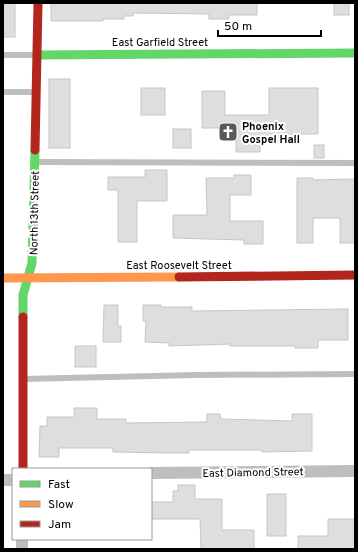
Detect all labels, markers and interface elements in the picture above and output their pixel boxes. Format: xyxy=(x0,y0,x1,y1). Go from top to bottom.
scale bar xyxy=(218,12,321,38)
text: 50 m xyxy=(224,19,252,35)
street label: East Garfield Street xyxy=(112,36,208,50)
place label: Phoenix Gospel Hall xyxy=(242,120,300,147)
church icon: Phoenix Gospel Hall xyxy=(217,121,239,143)
street label: North 13th Street xyxy=(27,171,43,255)
street label: East Roosevelt Street xyxy=(126,259,232,273)
street label: East Diamond Street xyxy=(202,465,304,481)
legend xyxy=(12,468,152,540)
text: Fast xyxy=(48,477,70,493)
text: Slow xyxy=(48,497,74,513)
text: Jam xyxy=(48,517,71,533)

